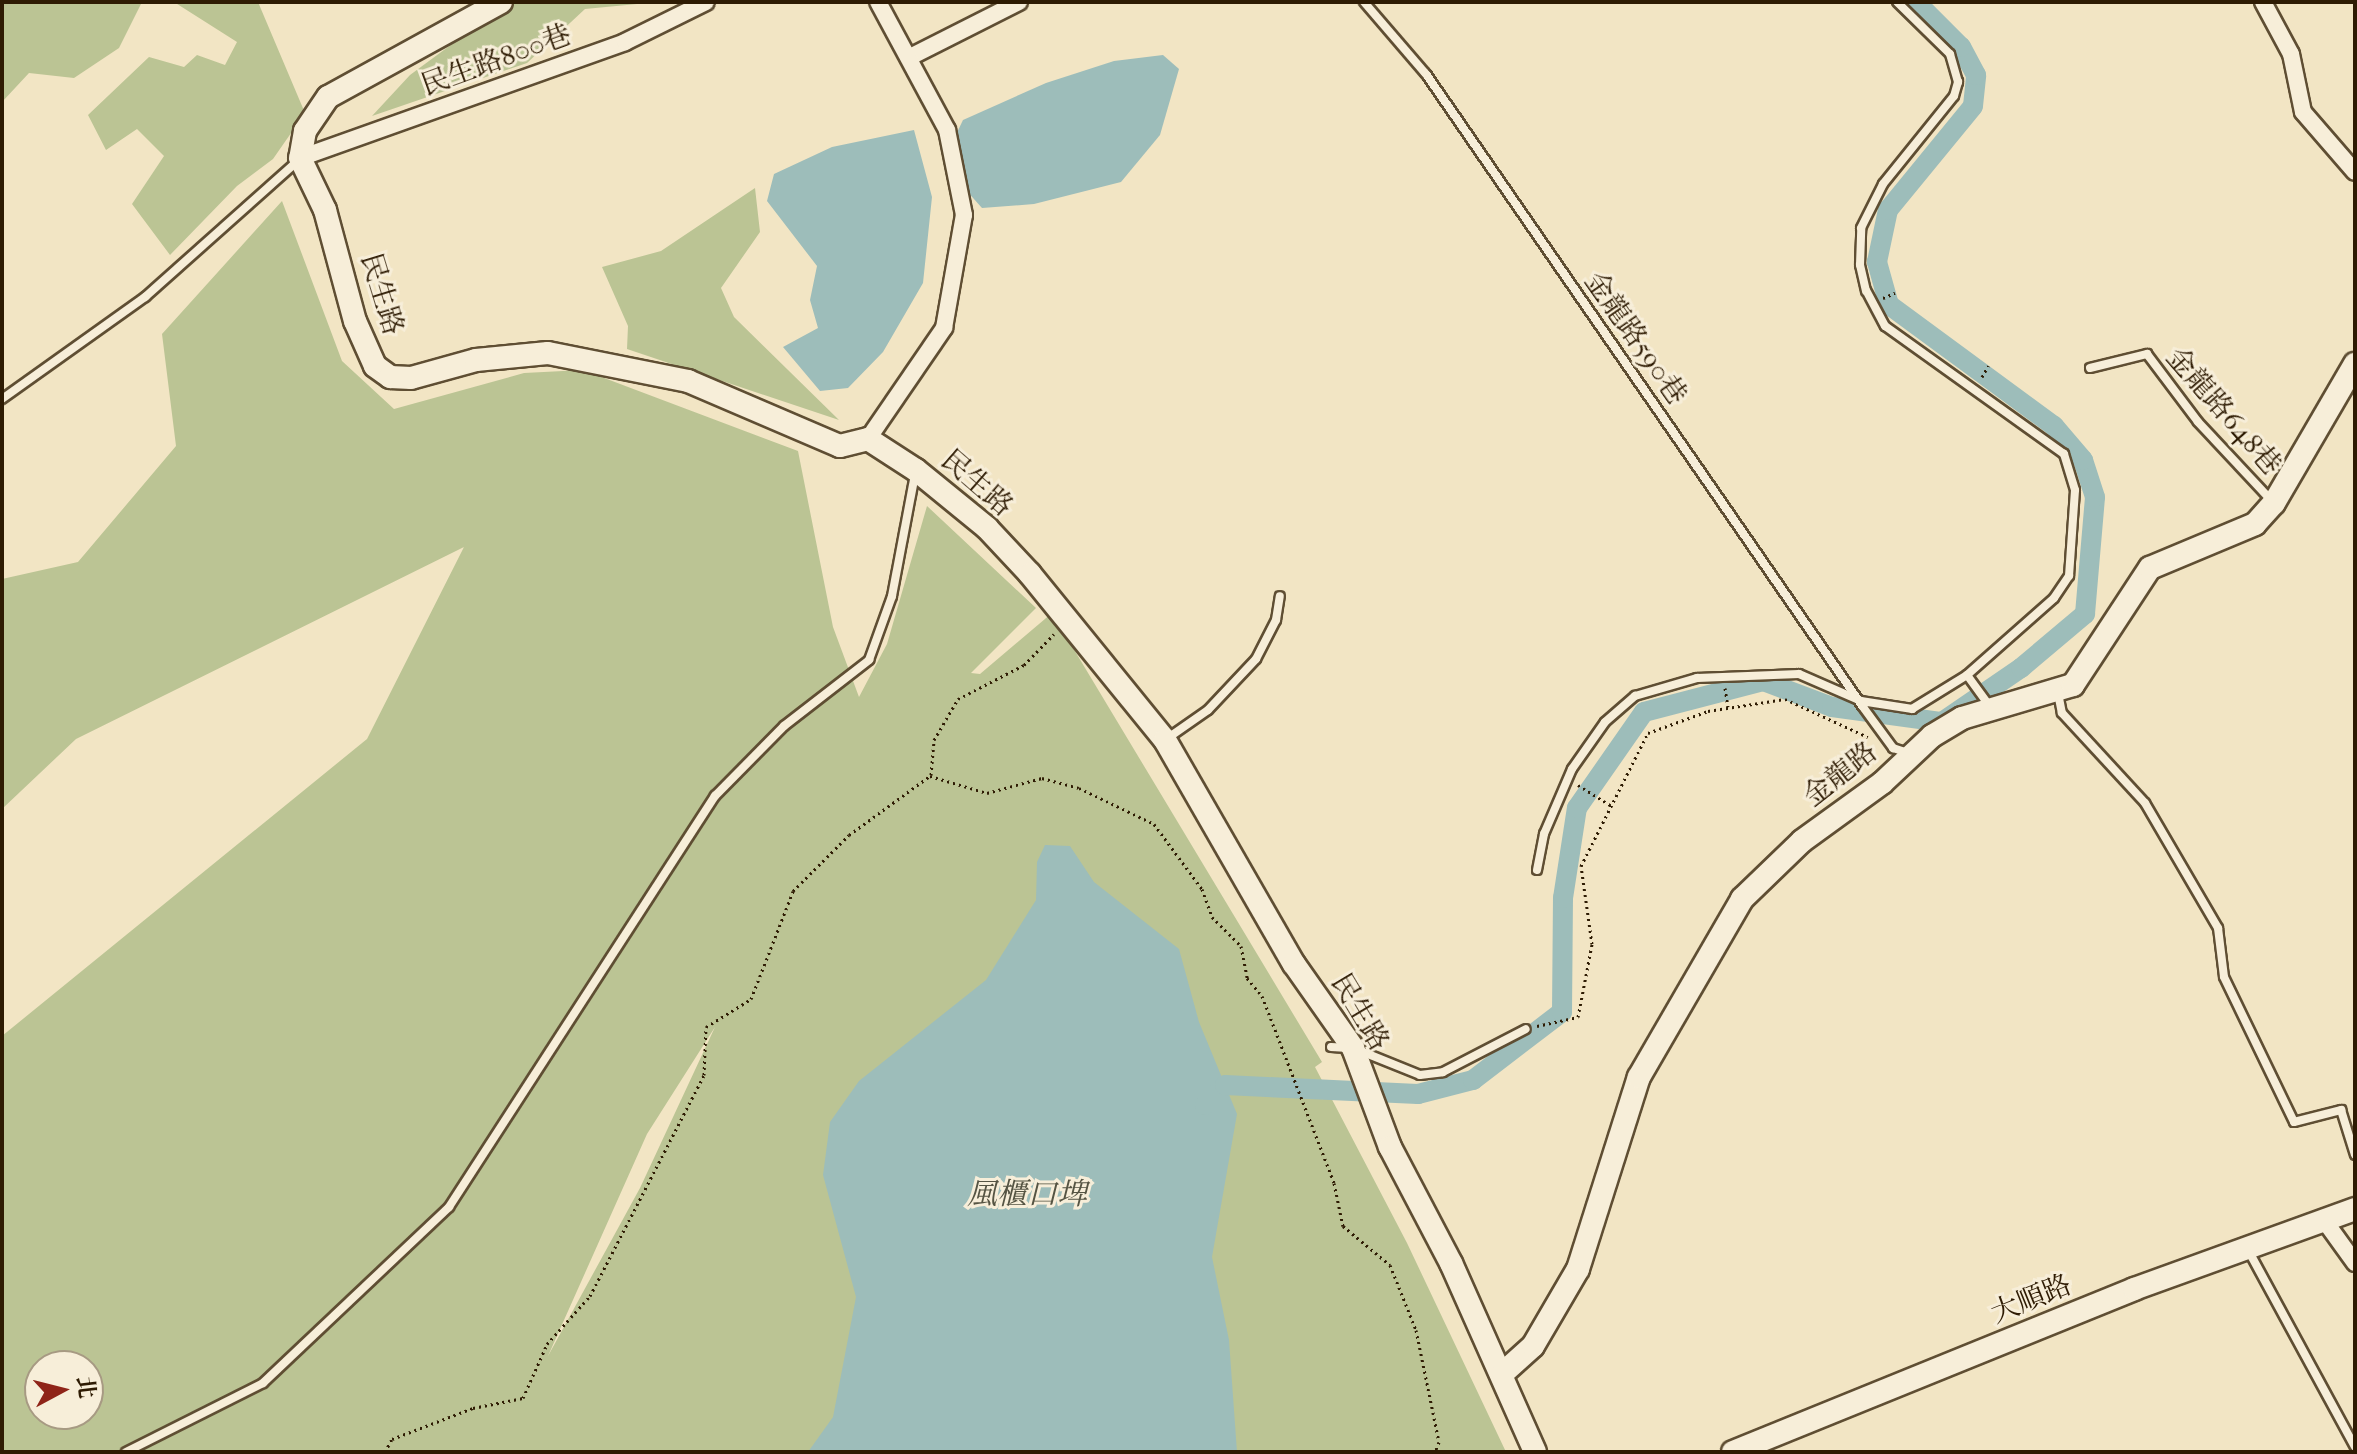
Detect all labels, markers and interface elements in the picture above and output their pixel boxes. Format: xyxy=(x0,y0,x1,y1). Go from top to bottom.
street label: 民生路800巷 xyxy=(417,17,575,103)
street label: 民生路 xyxy=(354,249,410,339)
street label: 金龍路590巷 xyxy=(1578,265,1694,411)
street label: 金龍路648巷 xyxy=(2160,340,2288,482)
street label: 民生路 xyxy=(934,443,1020,523)
street label: 金龍路 xyxy=(1797,735,1883,813)
street label: 民生路 xyxy=(1324,967,1396,1057)
water label: 風櫃口埤 xyxy=(967,1177,1087,1213)
street label: 大順路 xyxy=(1986,1268,2076,1330)
north arrow xyxy=(24,1350,104,1430)
text: 北 xyxy=(72,1375,100,1400)

